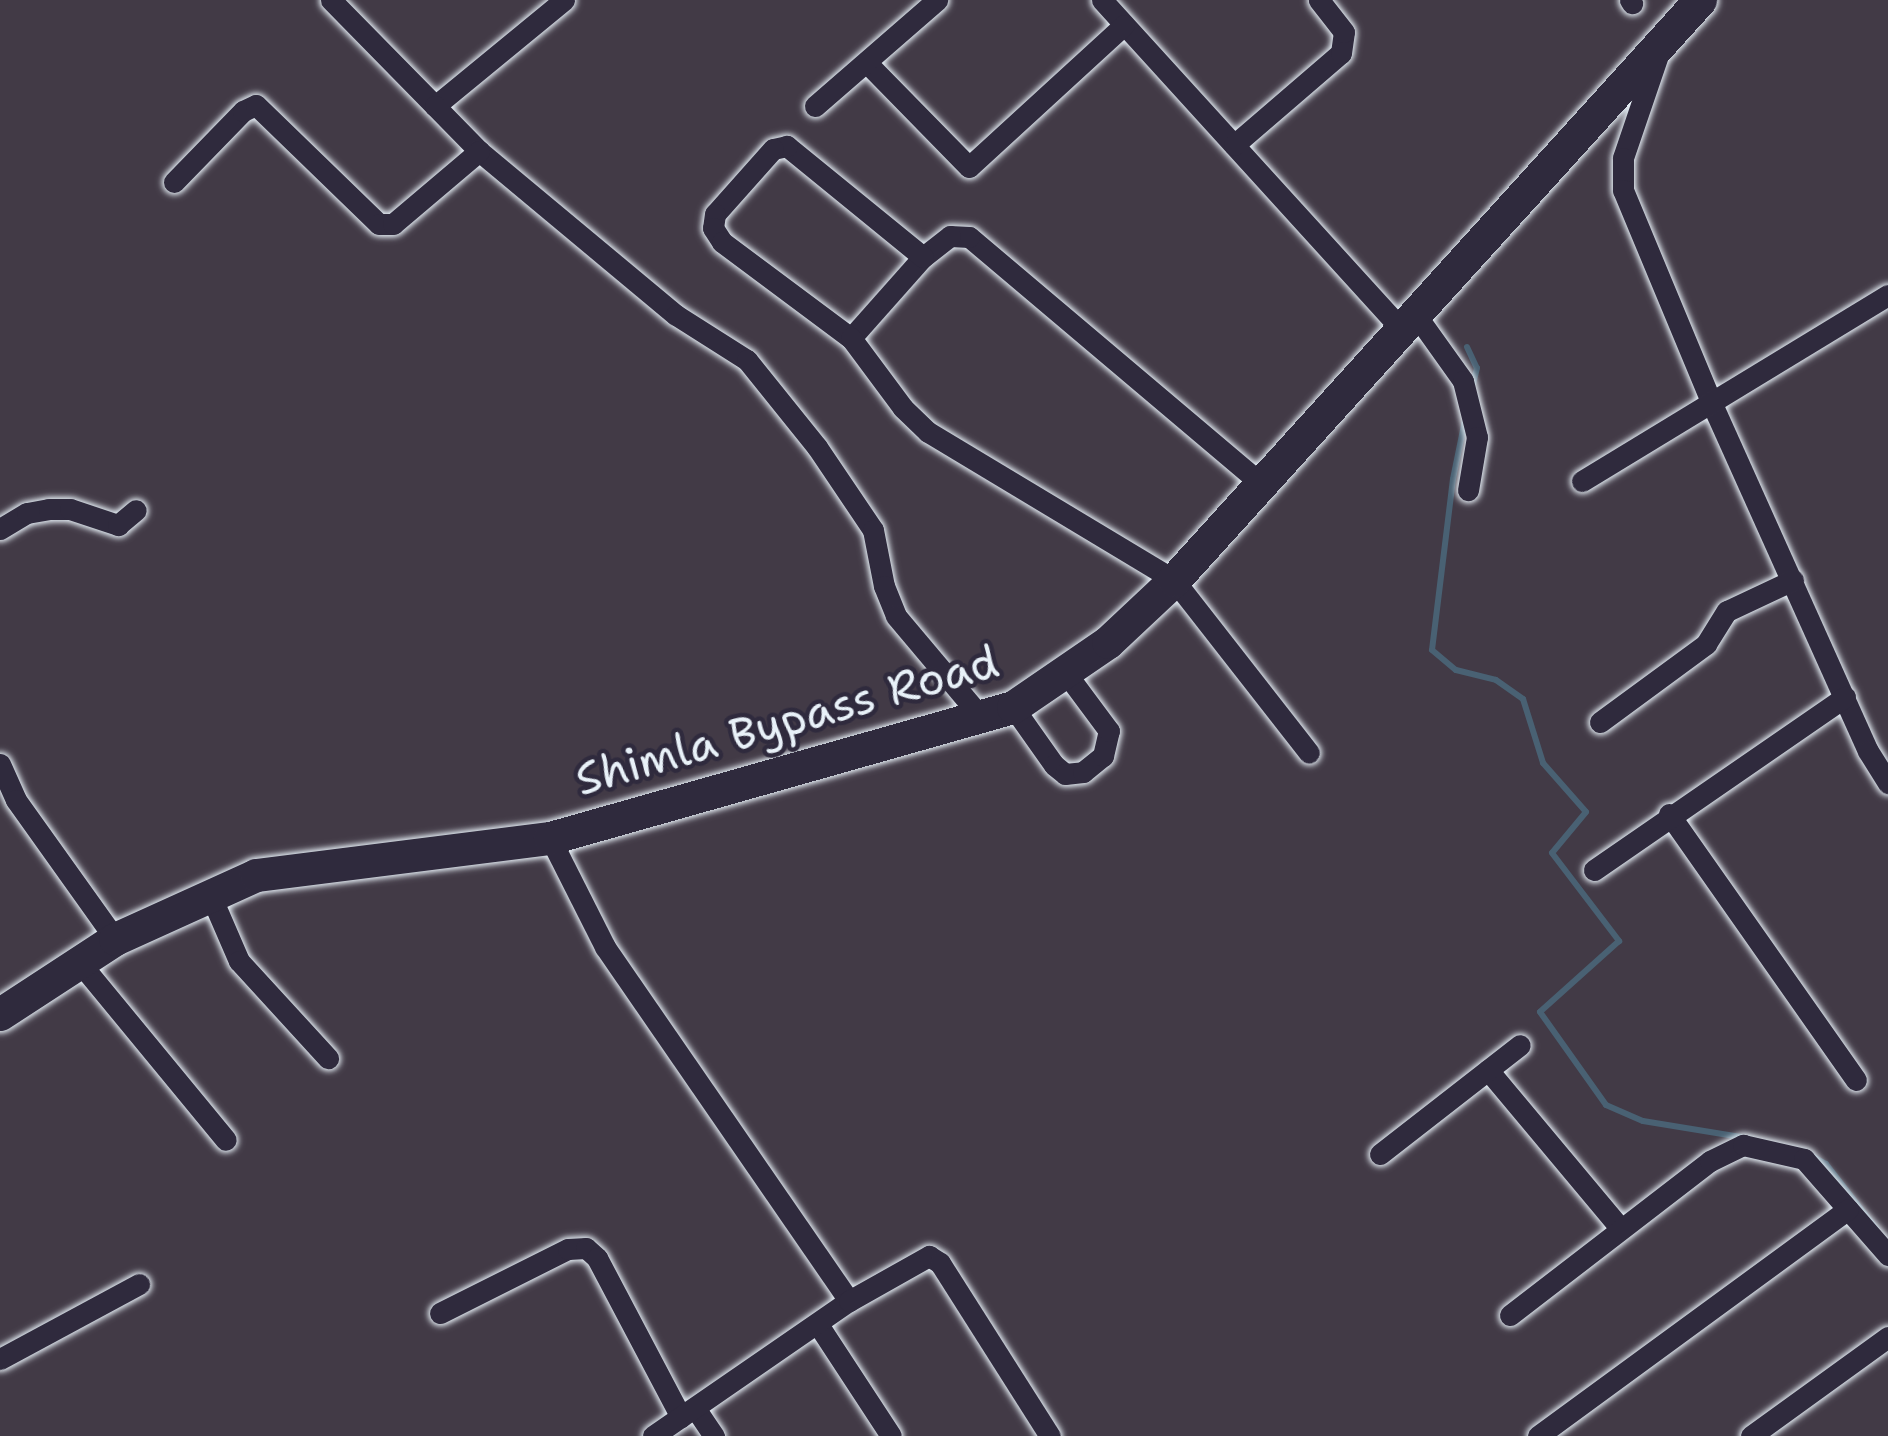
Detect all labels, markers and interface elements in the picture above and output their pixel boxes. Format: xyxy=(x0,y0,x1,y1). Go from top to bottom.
street label: Shimla Bypass Road xyxy=(569,635,1005,807)

